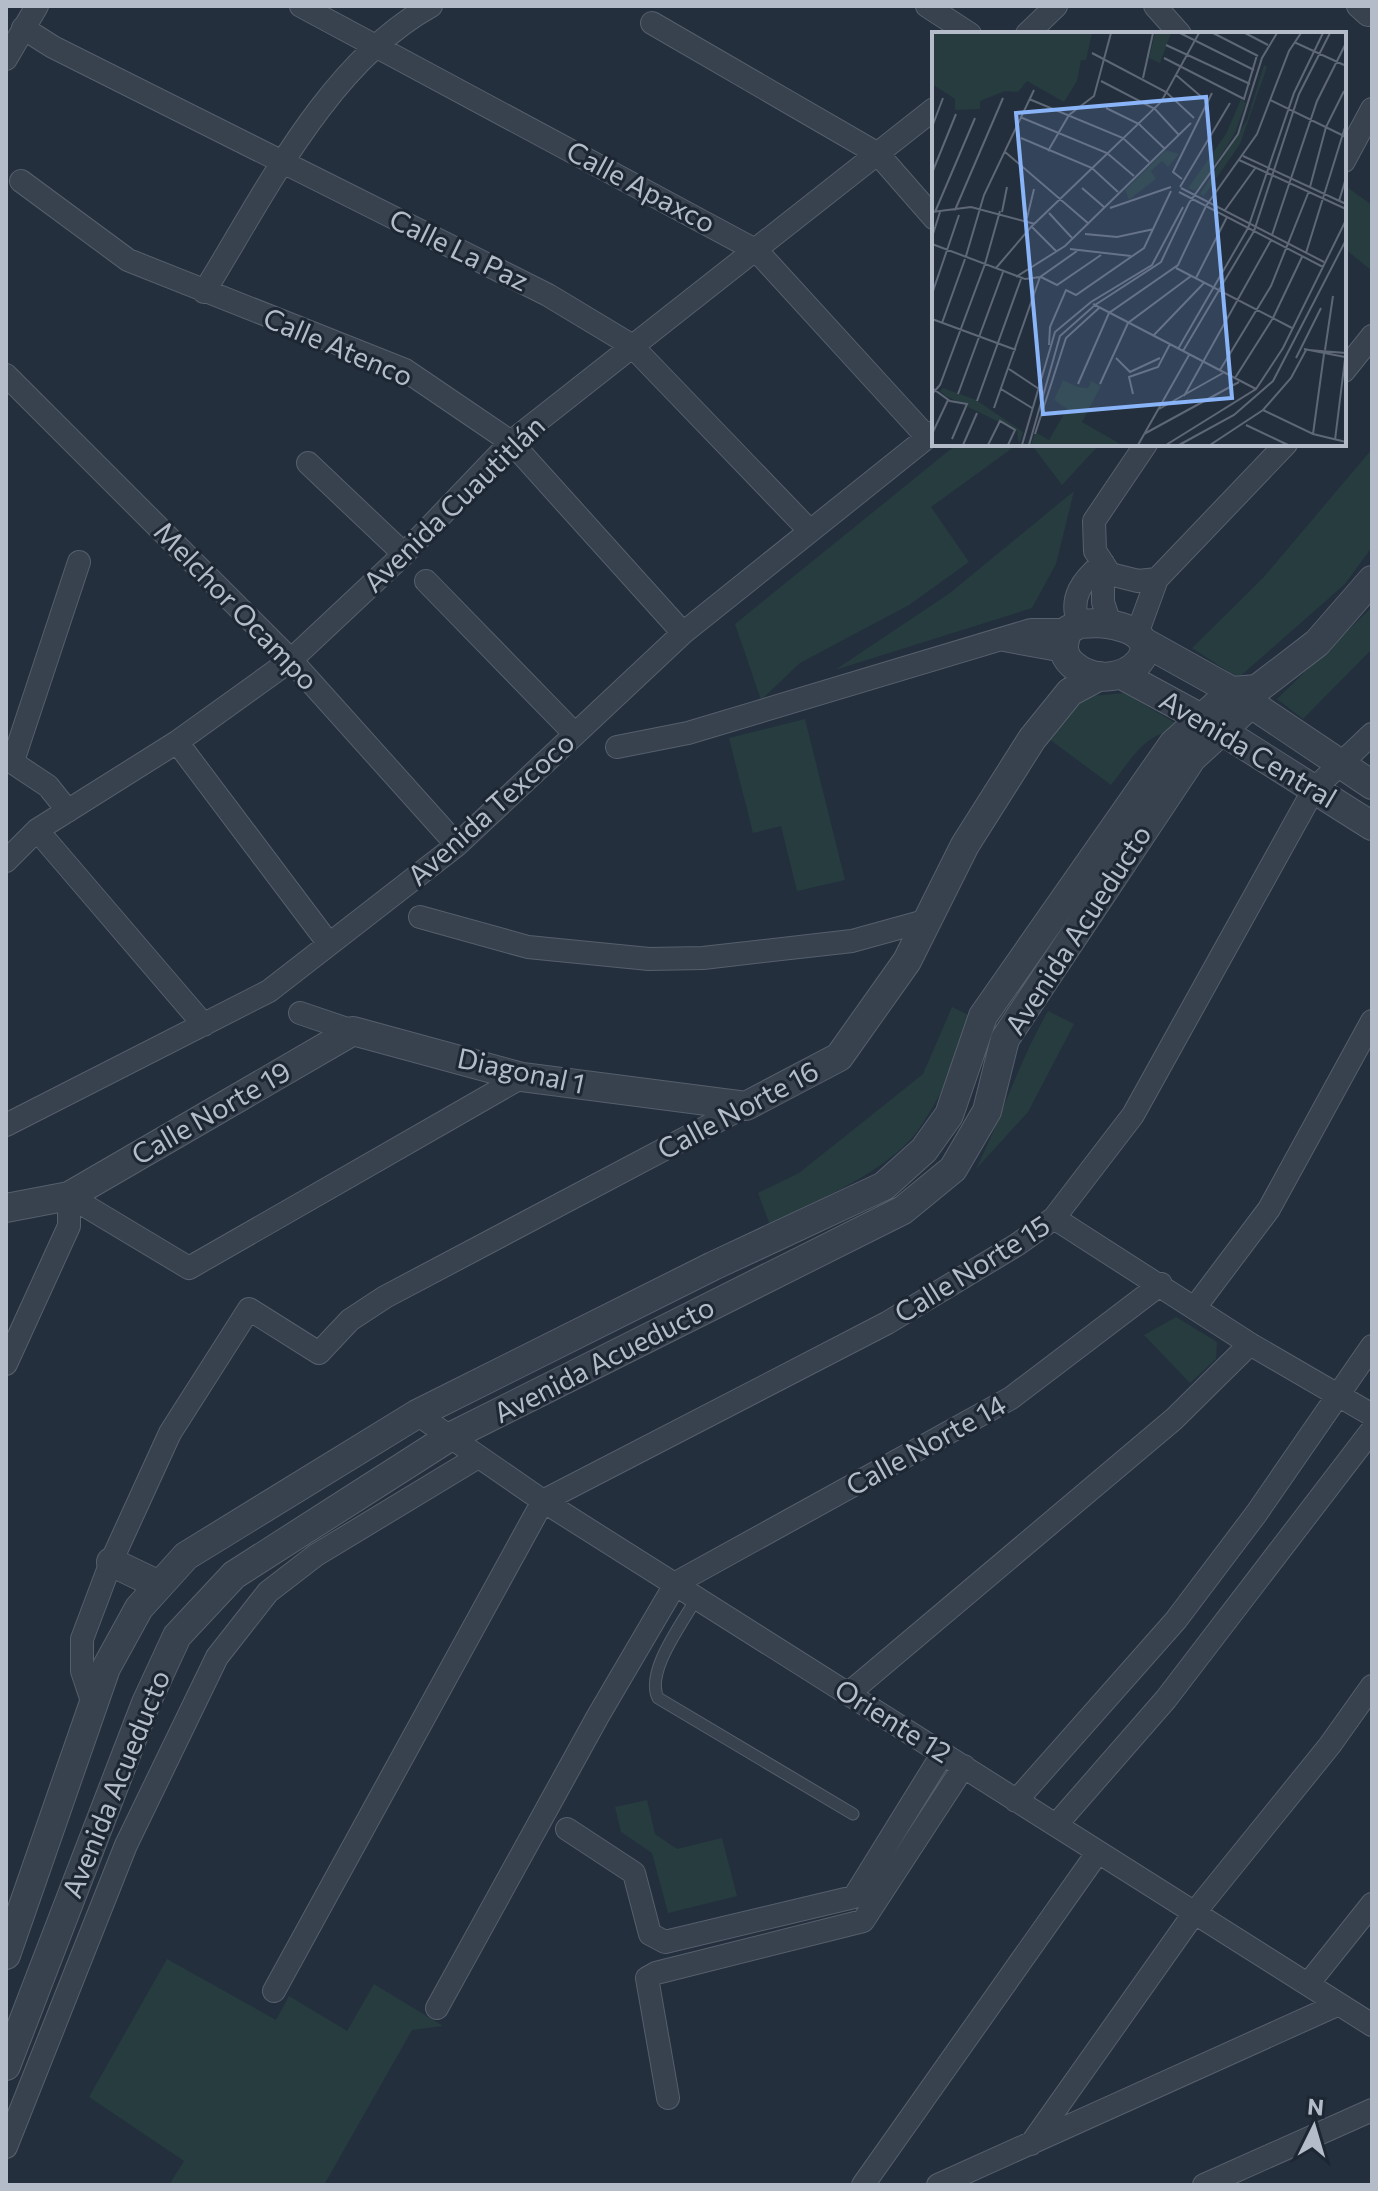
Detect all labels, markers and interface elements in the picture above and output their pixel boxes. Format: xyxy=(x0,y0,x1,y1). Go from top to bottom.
inset map xyxy=(932,32,1346,446)
street label: Calle Apaxco xyxy=(561,133,722,240)
street label: Calle La Paz xyxy=(384,201,534,297)
street label: Calle Atenco xyxy=(259,299,418,393)
street label: Avenida Cuautitlán xyxy=(355,408,551,599)
street label: Melchor Ocampo xyxy=(148,514,326,697)
street label: Avenida Central xyxy=(1154,682,1343,814)
street label: Avenida Texcoco xyxy=(400,725,581,892)
street label: Avenida Acueducto xyxy=(997,818,1158,1041)
street label: Diagonal 1 xyxy=(454,1040,588,1100)
street label: Calle Norte 16 xyxy=(651,1052,824,1166)
street label: Calle Norte 19 xyxy=(125,1053,296,1171)
street label: Calle Norte 15 xyxy=(888,1207,1055,1329)
street label: Avenida Acueducto xyxy=(488,1289,719,1429)
street label: Calle Norte 14 xyxy=(840,1386,1012,1502)
street label: Avenida Acueducto xyxy=(54,1665,176,1903)
street label: Oriente 12 xyxy=(829,1671,958,1769)
north arrow xyxy=(1274,2087,1354,2167)
text: N xyxy=(1306,2092,1325,2121)

